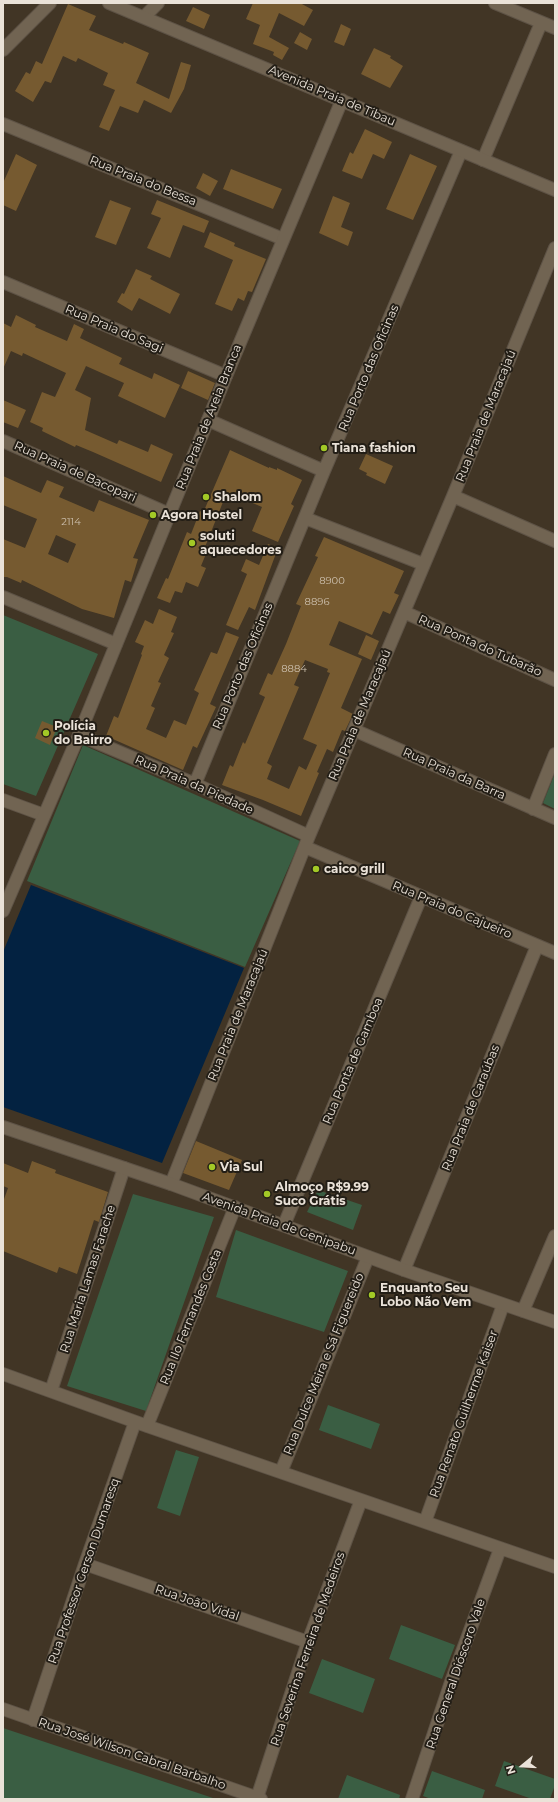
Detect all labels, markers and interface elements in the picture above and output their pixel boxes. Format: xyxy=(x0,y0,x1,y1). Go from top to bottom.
street label: Avenida Praia de Tibau xyxy=(266,63,398,129)
street label: Rua Praia do Bessa xyxy=(87,153,199,209)
street label: Rua Praia do Sagi xyxy=(63,302,165,356)
street label: Rua Porto das Oficinas xyxy=(336,303,402,433)
street label: Rua Praia de Areia Branca xyxy=(173,342,245,492)
street label: Rua Praia de Maracajaú xyxy=(453,348,519,484)
street label: Rua Praia de Bacopari xyxy=(12,439,138,505)
place label: Tiana fashion xyxy=(332,441,416,455)
marker: Tiana fashion xyxy=(319,443,329,453)
place label: Shalom xyxy=(214,490,261,504)
marker: Shalom xyxy=(201,492,211,502)
place label: Agora Hostel xyxy=(161,508,242,522)
marker: Agora Hostel xyxy=(148,510,158,520)
house number: 2114 xyxy=(61,516,81,528)
place label: soluti aquecedores xyxy=(200,529,281,557)
marker: soluti aquecedores xyxy=(187,538,197,548)
house number: 8900 xyxy=(319,575,345,587)
house number: 8896 xyxy=(305,596,329,608)
street label: Rua Porto das Oficinas xyxy=(210,601,276,731)
street label: Rua Ponta do Tubarão xyxy=(416,612,544,680)
street label: Rua Praia de Maracajaú xyxy=(326,647,394,783)
house number: 8884 xyxy=(281,663,307,675)
place label: Polícia do Bairro xyxy=(54,719,112,747)
marker: Polícia do Bairro xyxy=(41,728,51,738)
street label: Rua Praia da Barra xyxy=(400,745,508,803)
street label: Rua Praia da Piedade xyxy=(133,752,255,818)
place label: caico grill xyxy=(324,862,385,876)
marker: caico grill xyxy=(311,864,321,874)
street label: Rua Praia do Cajueiro xyxy=(390,878,514,942)
street label: Rua Praia de Maracajaú xyxy=(205,947,271,1083)
street label: Rua Ponta de Gamboa xyxy=(320,995,386,1127)
street label: Rua Praia de Caraúbas xyxy=(439,1043,503,1173)
place label: Via Sul xyxy=(220,1160,263,1174)
marker: Via Sul xyxy=(207,1162,217,1172)
place label: Almoço R$9.99 Suco Grátis xyxy=(275,1180,369,1208)
street label: Avenida Praia de Genipabu xyxy=(200,1189,358,1259)
marker: Almoço R$9.99 Suco Grátis xyxy=(262,1189,272,1199)
street label: Rua Maria Lamas Farache xyxy=(57,1203,119,1355)
street label: Rua Ilo Fernandes Costa xyxy=(157,1247,225,1387)
street label: Rua Dulce Meira e Sá Figuereido xyxy=(281,1271,367,1457)
place label: Enquanto Seu Lobo Não Vem xyxy=(380,1281,471,1309)
marker: Enquanto Seu Lobo Não Vem xyxy=(367,1290,377,1300)
street label: Rua Renato Guilherme Kaiser xyxy=(427,1328,501,1500)
street label: Rua Professor Gerson Dumaresq xyxy=(45,1476,123,1666)
street label: Rua Severina Ferreira de Medeiros xyxy=(268,1550,348,1748)
street label: Rua João Vidal xyxy=(153,1582,241,1624)
street label: Rua General Dióscoro Vale xyxy=(423,1597,489,1751)
street label: Rua José Wilson Cabral Barbalho xyxy=(36,1715,228,1793)
north arrow xyxy=(502,1746,542,1786)
text: N xyxy=(503,1763,519,1776)

